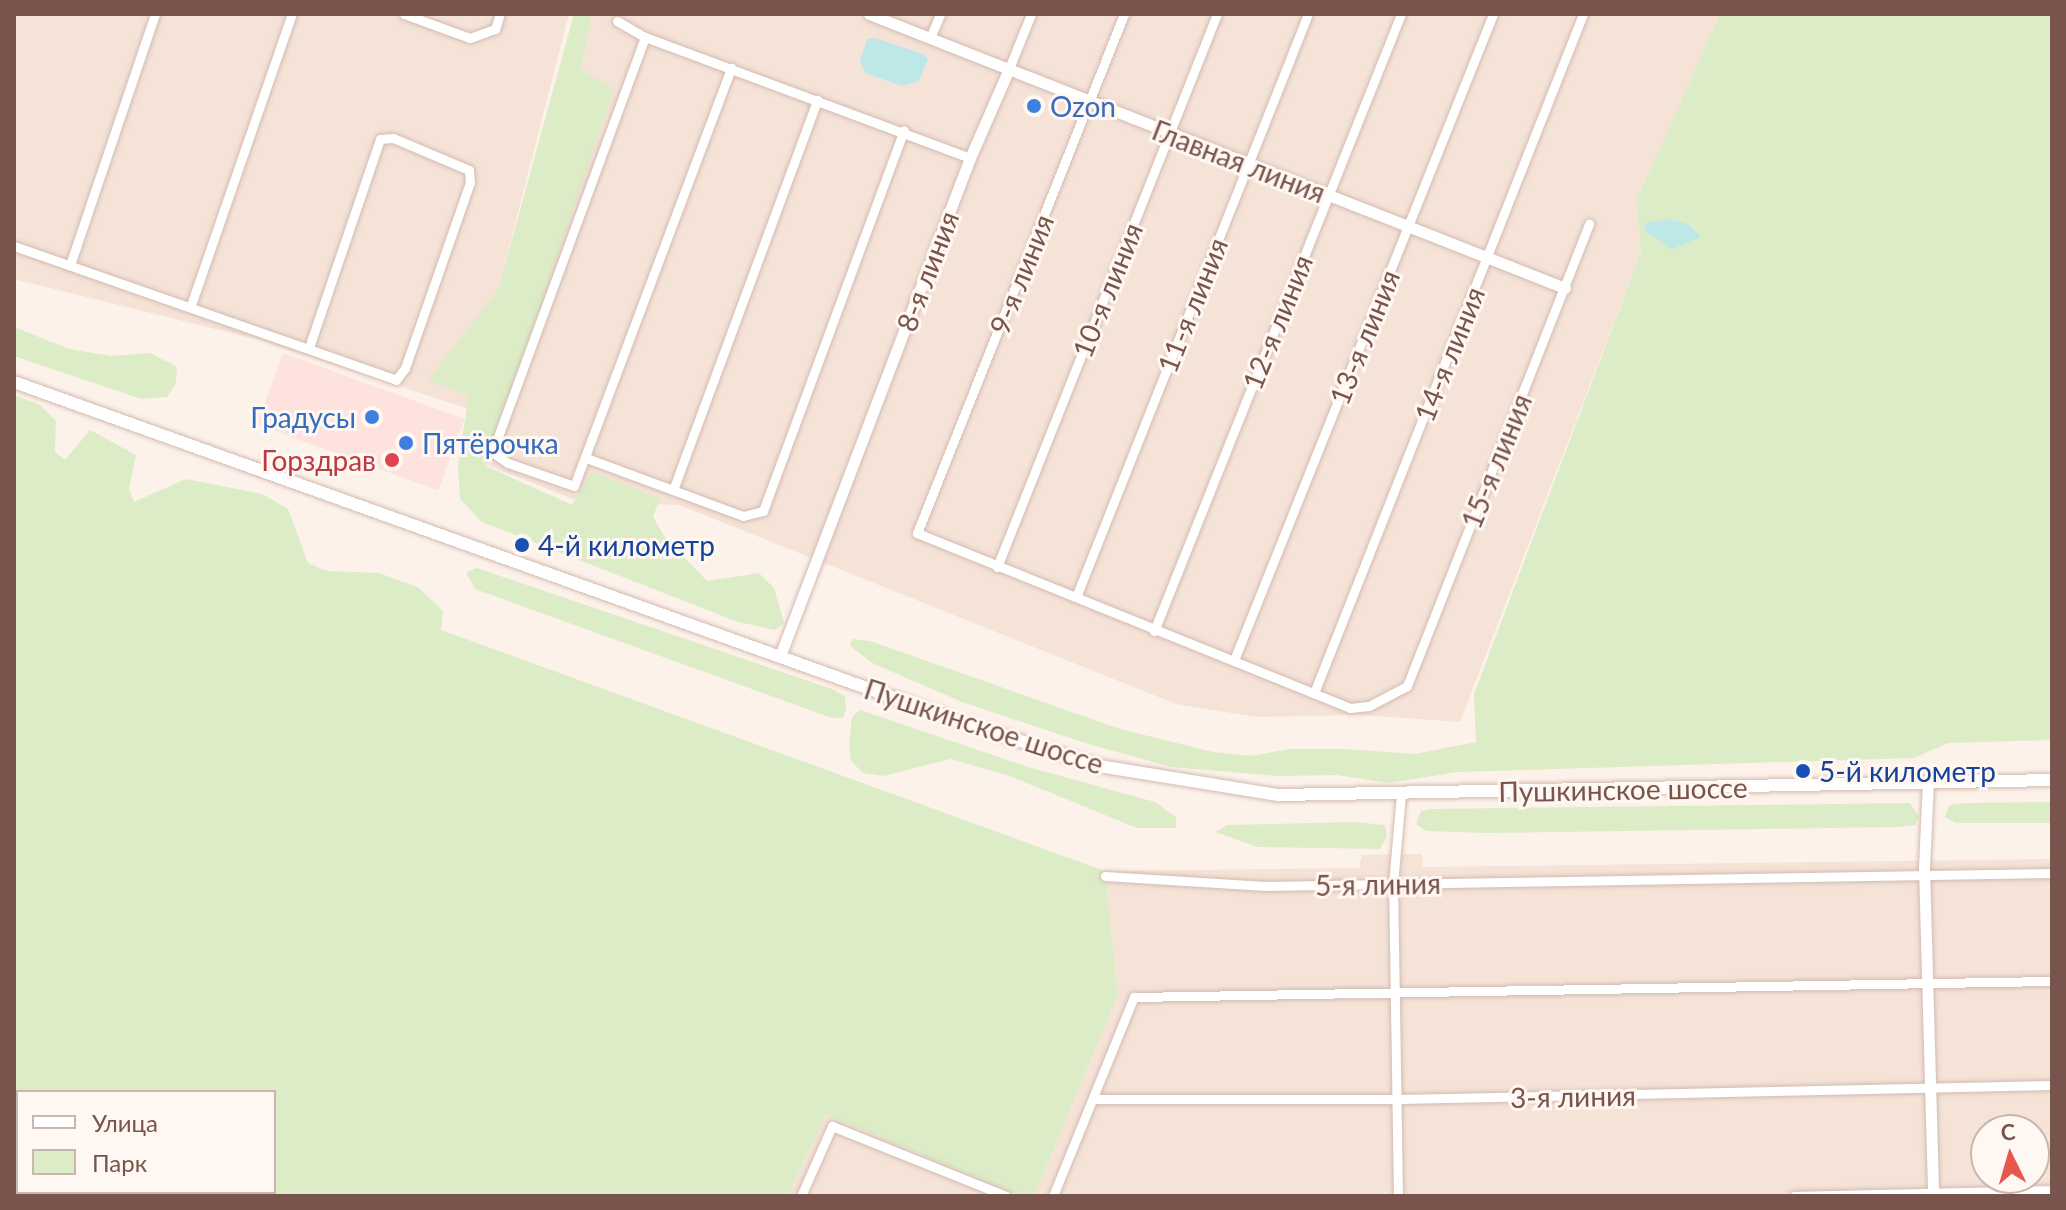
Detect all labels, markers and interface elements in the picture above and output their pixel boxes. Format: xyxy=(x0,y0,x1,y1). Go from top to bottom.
place label: Ozon xyxy=(1050,89,1116,123)
marker: Ozon xyxy=(1025,97,1043,115)
street label: Главная линия xyxy=(1148,113,1330,209)
street label: 8-я линия xyxy=(889,206,965,336)
street label: 9-я линия xyxy=(982,209,1060,339)
street label: 10-я линия xyxy=(1065,218,1149,362)
street label: 11-я линия xyxy=(1150,233,1234,377)
street label: 12-я линия xyxy=(1235,250,1319,394)
street label: 13-я линия xyxy=(1322,265,1406,409)
street label: 14-я линия xyxy=(1407,282,1491,426)
street label: 15-я линия xyxy=(1454,389,1538,533)
place label: Градусы xyxy=(250,400,356,434)
marker: Градусы xyxy=(363,408,381,426)
place label: Пятёрочка xyxy=(422,426,559,460)
marker: Пятёрочка xyxy=(397,434,415,452)
place label: Горздрав xyxy=(261,443,376,477)
marker: Горздрав xyxy=(383,451,401,469)
place label: 4-й километр xyxy=(538,528,715,562)
marker: 4-й километр xyxy=(513,536,531,554)
street label: Пушкинское шоссе xyxy=(860,672,1108,780)
place label: 5-й километр xyxy=(1819,754,1996,788)
marker: 5-й километр xyxy=(1794,762,1812,780)
street label: Пушкинское шоссе xyxy=(1498,770,1748,808)
street label: 5-я линия xyxy=(1315,866,1441,902)
street label: 3-я линия xyxy=(1510,1078,1636,1114)
legend xyxy=(16,1090,276,1194)
text: Улица xyxy=(92,1108,158,1137)
north arrow xyxy=(1970,1114,2050,1194)
text: С xyxy=(2000,1118,2016,1146)
text: Парк xyxy=(92,1148,147,1177)

